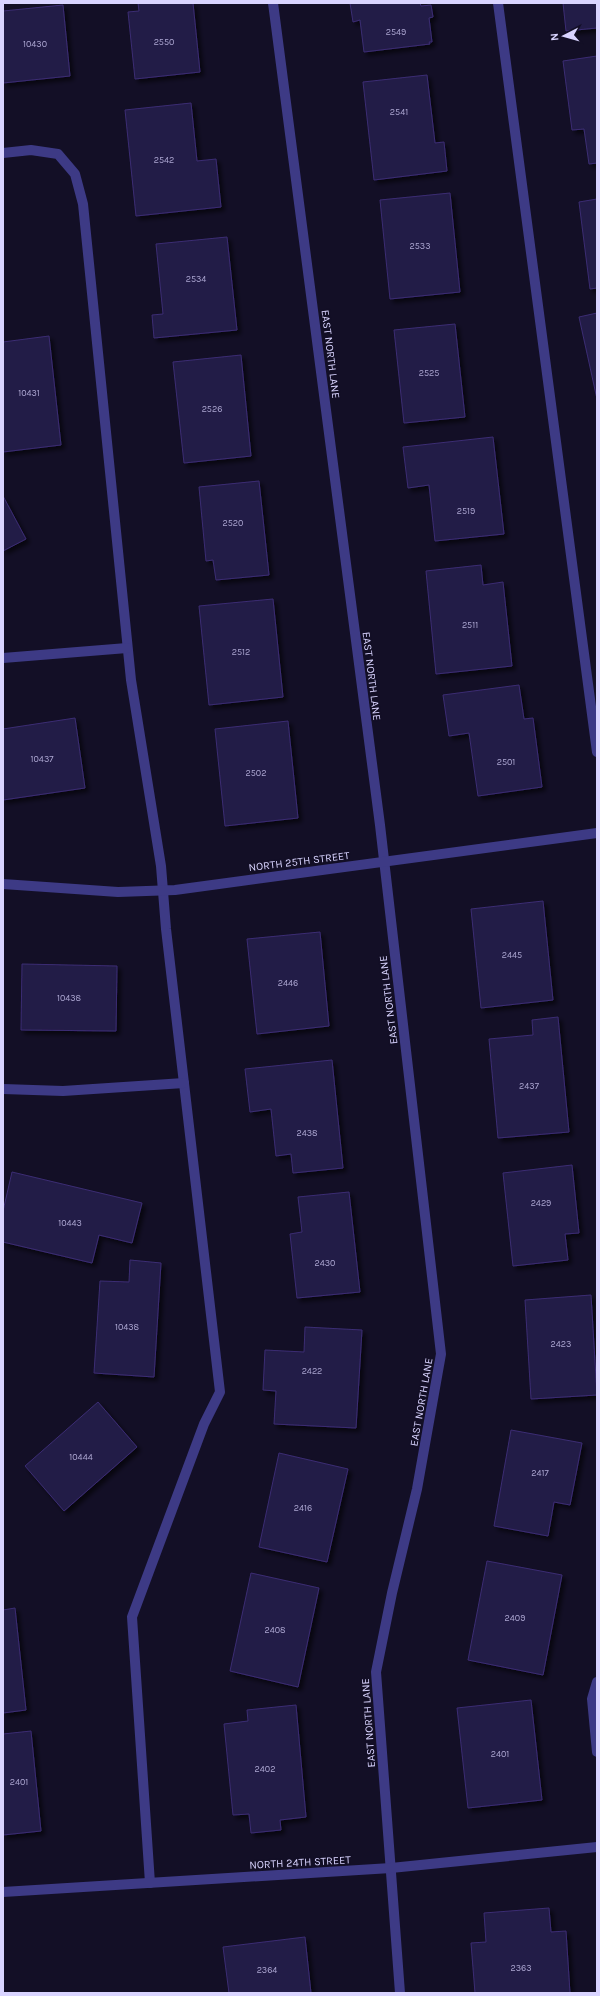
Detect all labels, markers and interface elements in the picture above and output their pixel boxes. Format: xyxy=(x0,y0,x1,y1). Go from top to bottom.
north arrow xyxy=(544,16,584,56)
house number: 2549 xyxy=(386,27,406,37)
text: N xyxy=(548,32,561,42)
house number: 2550 xyxy=(154,37,174,47)
house number: 10430 xyxy=(23,39,47,49)
house number: 2541 xyxy=(390,107,408,117)
house number: 2542 xyxy=(154,155,174,165)
house number: 2533 xyxy=(410,241,430,251)
house number: 2534 xyxy=(186,274,206,284)
street label: EAST NORTH LANE xyxy=(319,309,342,399)
house number: 2525 xyxy=(419,368,439,378)
house number: 10431 xyxy=(18,388,40,398)
house number: 2526 xyxy=(202,404,222,414)
house number: 2519 xyxy=(457,506,475,516)
house number: 2520 xyxy=(223,518,243,528)
house number: 2511 xyxy=(462,620,478,630)
street label: EAST NORTH LANE xyxy=(360,631,383,721)
house number: 2512 xyxy=(232,647,250,657)
house number: 10437 xyxy=(31,754,54,764)
house number: 2501 xyxy=(497,757,515,767)
house number: 2502 xyxy=(246,768,266,778)
street label: NORTH 25TH STREET xyxy=(248,849,351,874)
house number: 2445 xyxy=(502,950,522,960)
street label: EAST NORTH LANE xyxy=(377,955,400,1045)
house number: 2446 xyxy=(278,978,298,988)
house number: 10438 xyxy=(57,993,82,1003)
house number: 2437 xyxy=(519,1081,540,1091)
house number: 2438 xyxy=(296,1128,318,1138)
house number: 2429 xyxy=(531,1198,551,1208)
house number: 10443 xyxy=(58,1218,82,1228)
house number: 2430 xyxy=(315,1258,335,1268)
house number: 10438 xyxy=(115,1322,140,1332)
house number: 2423 xyxy=(551,1339,571,1349)
street label: EAST NORTH LANE xyxy=(407,1357,436,1447)
house number: 2422 xyxy=(302,1366,322,1376)
house number: 10444 xyxy=(69,1452,93,1462)
house number: 2417 xyxy=(531,1468,549,1478)
house number: 2416 xyxy=(294,1503,312,1513)
house number: 2409 xyxy=(505,1613,525,1623)
house number: 2408 xyxy=(264,1625,286,1635)
street label: EAST NORTH LANE xyxy=(359,1678,378,1768)
house number: 2401 xyxy=(491,1749,509,1759)
house number: 2402 xyxy=(255,1764,275,1774)
house number: 2401 xyxy=(10,1777,28,1787)
street label: NORTH 24TH STREET xyxy=(249,1853,352,1872)
house number: 2363 xyxy=(511,1963,532,1973)
house number: 2364 xyxy=(257,1965,277,1975)

